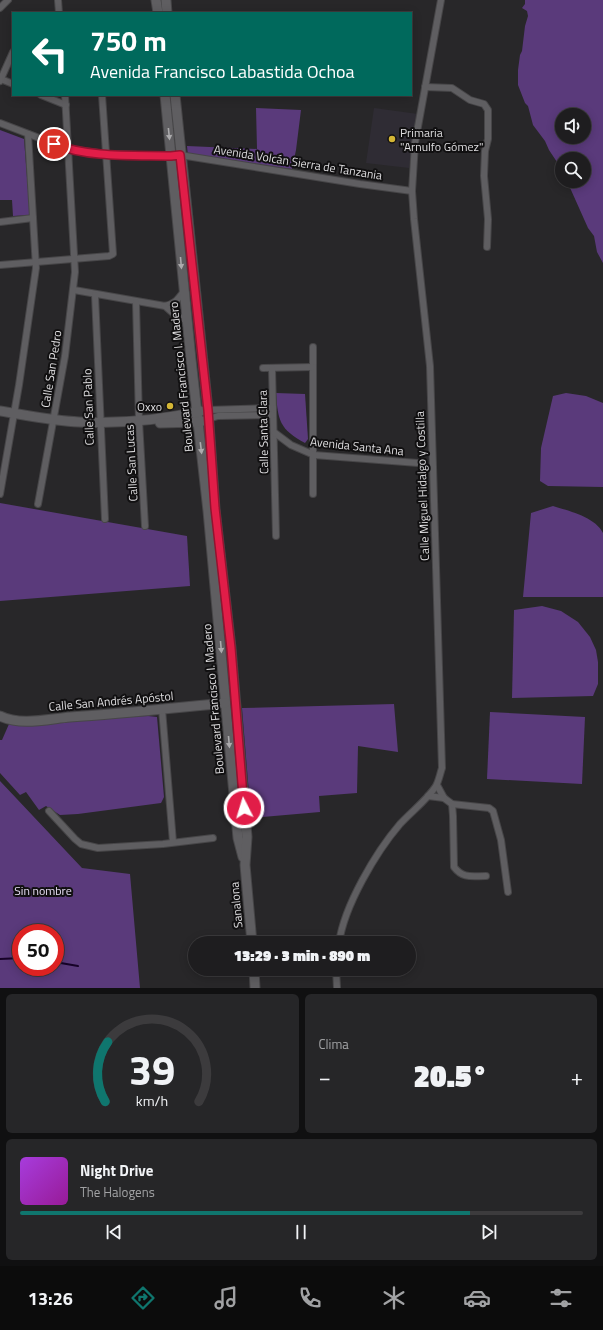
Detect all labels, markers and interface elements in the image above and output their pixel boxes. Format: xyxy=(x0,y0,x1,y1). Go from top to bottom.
text: 750 m xyxy=(90,19,167,62)
icon: left xyxy=(24,28,76,80)
text: Avenida Francisco Labastida Ochoa xyxy=(90,58,355,85)
map controls xyxy=(555,108,591,188)
button: sound xyxy=(555,108,591,144)
place label: Primaria "Arnulfo Gómez" xyxy=(400,123,483,156)
pin xyxy=(37,127,71,161)
one-way arrow xyxy=(166,128,172,140)
icon: arrive xyxy=(43,133,65,155)
marker: Primaria "Arnulfo Gómez" xyxy=(387,134,397,144)
street label: Avenida Volcán Sierra de Tanzania xyxy=(212,139,384,185)
button: search xyxy=(555,152,591,188)
one-way arrow xyxy=(178,257,185,269)
street label: Boulevard Francisco I. Madero xyxy=(164,301,198,453)
street label: Calle San Pedro xyxy=(35,329,67,409)
street label: Calle San Pablo xyxy=(77,368,99,446)
street label: Calle Santa Clara xyxy=(253,390,273,474)
place label: Oxxo xyxy=(137,397,162,416)
marker: Oxxo xyxy=(165,401,175,411)
street label: Calle Miguel Hidalgo y Costilla xyxy=(410,411,434,561)
street label: Calle San Lucas xyxy=(119,424,143,502)
street label: Avenida Santa Ana xyxy=(309,432,405,460)
one-way arrow xyxy=(197,442,204,454)
street label: Boulevard Francisco I. Madero xyxy=(197,623,229,775)
one-way arrow xyxy=(218,641,224,653)
street label: Calle San Andrés Apóstol xyxy=(48,686,174,716)
one-way arrow xyxy=(226,736,232,748)
position arrow xyxy=(223,787,265,829)
park label: Sin nombre xyxy=(14,881,72,900)
street label: Sanalona xyxy=(225,881,247,929)
speed limit sign: 50 xyxy=(12,924,64,976)
text: 13:29 · 3 min · 890 m xyxy=(234,944,370,967)
text: Clima xyxy=(319,1034,349,1054)
text: 39 xyxy=(129,1037,176,1100)
text: 20.5° xyxy=(414,1053,488,1099)
text: − xyxy=(319,1060,331,1094)
text: + xyxy=(571,1060,583,1094)
text: km/h xyxy=(136,1089,168,1111)
text: Night Drive xyxy=(80,1159,153,1182)
text: The Halogens xyxy=(80,1182,155,1202)
icon: previous xyxy=(103,1221,125,1243)
icon: pause xyxy=(290,1221,312,1243)
icon: next xyxy=(478,1221,500,1243)
icon: directions xyxy=(129,1284,157,1312)
icon: music xyxy=(212,1284,240,1312)
icon: phone xyxy=(296,1284,324,1312)
icon: climate xyxy=(380,1284,408,1312)
icon: car xyxy=(463,1284,491,1312)
icon: filters xyxy=(547,1284,575,1312)
text: 13:26 xyxy=(28,1285,73,1312)

